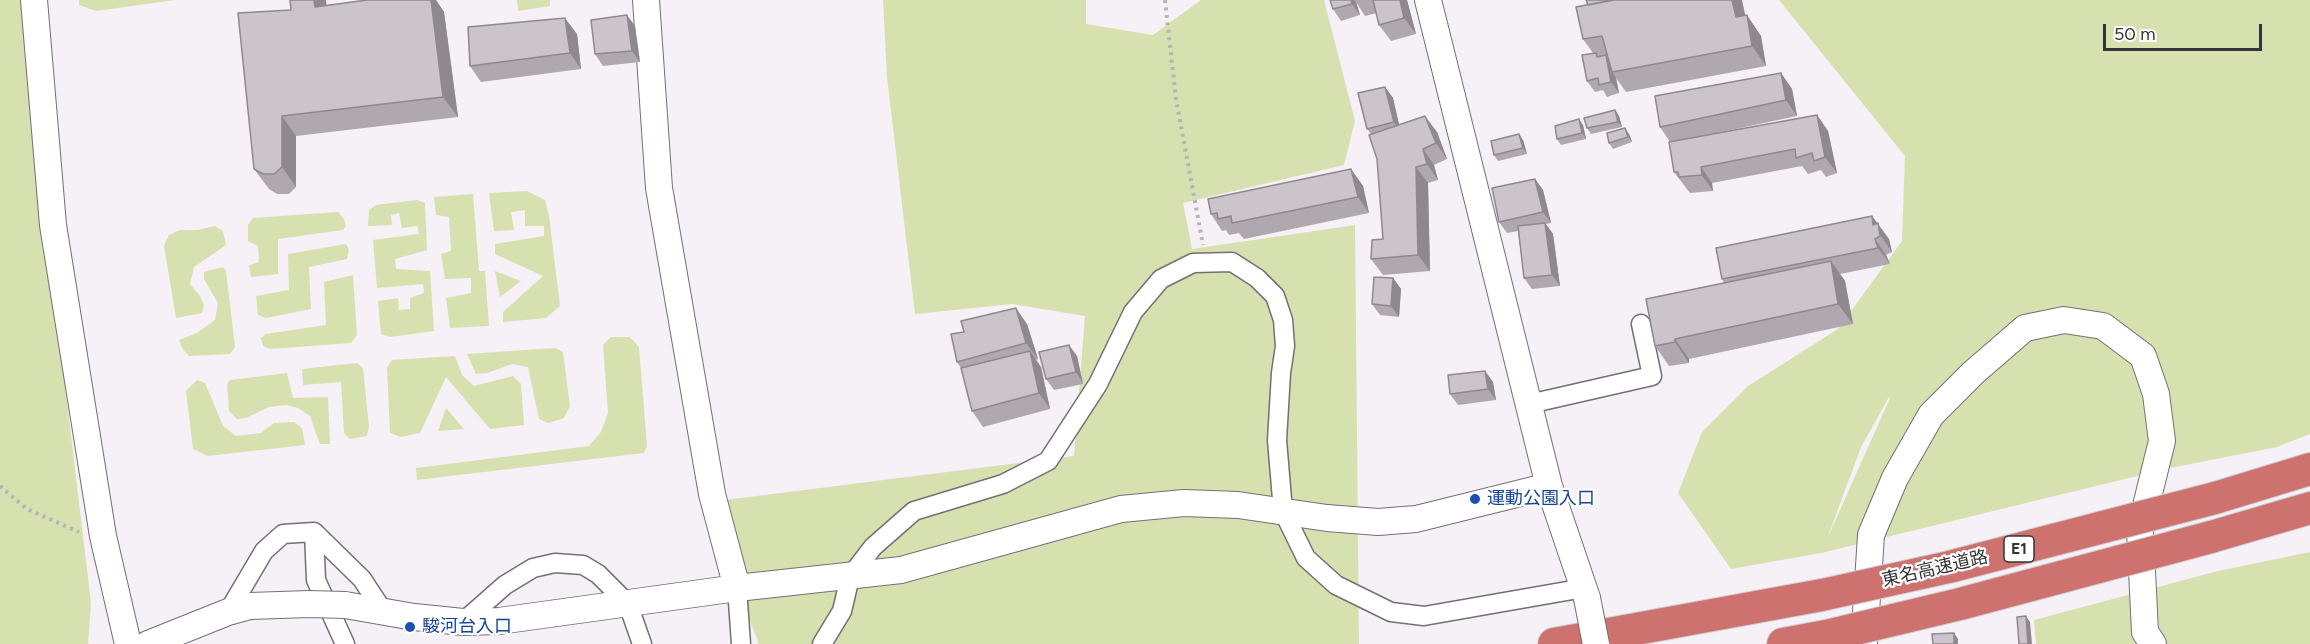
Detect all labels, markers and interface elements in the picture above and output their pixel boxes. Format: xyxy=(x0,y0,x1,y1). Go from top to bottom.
scale bar xyxy=(2106,12,2265,50)
text: 50 m xyxy=(2114,23,2156,45)
place label: 運動公園入口 xyxy=(1487,488,1595,510)
marker: 運動公園入口 xyxy=(1468,492,1482,506)
road number: E1 xyxy=(2004,536,2034,562)
street label: 東名高速道路 xyxy=(1880,546,1990,592)
place label: 駿河台入口 xyxy=(422,616,512,638)
marker: 駿河台入口 xyxy=(403,620,417,634)

